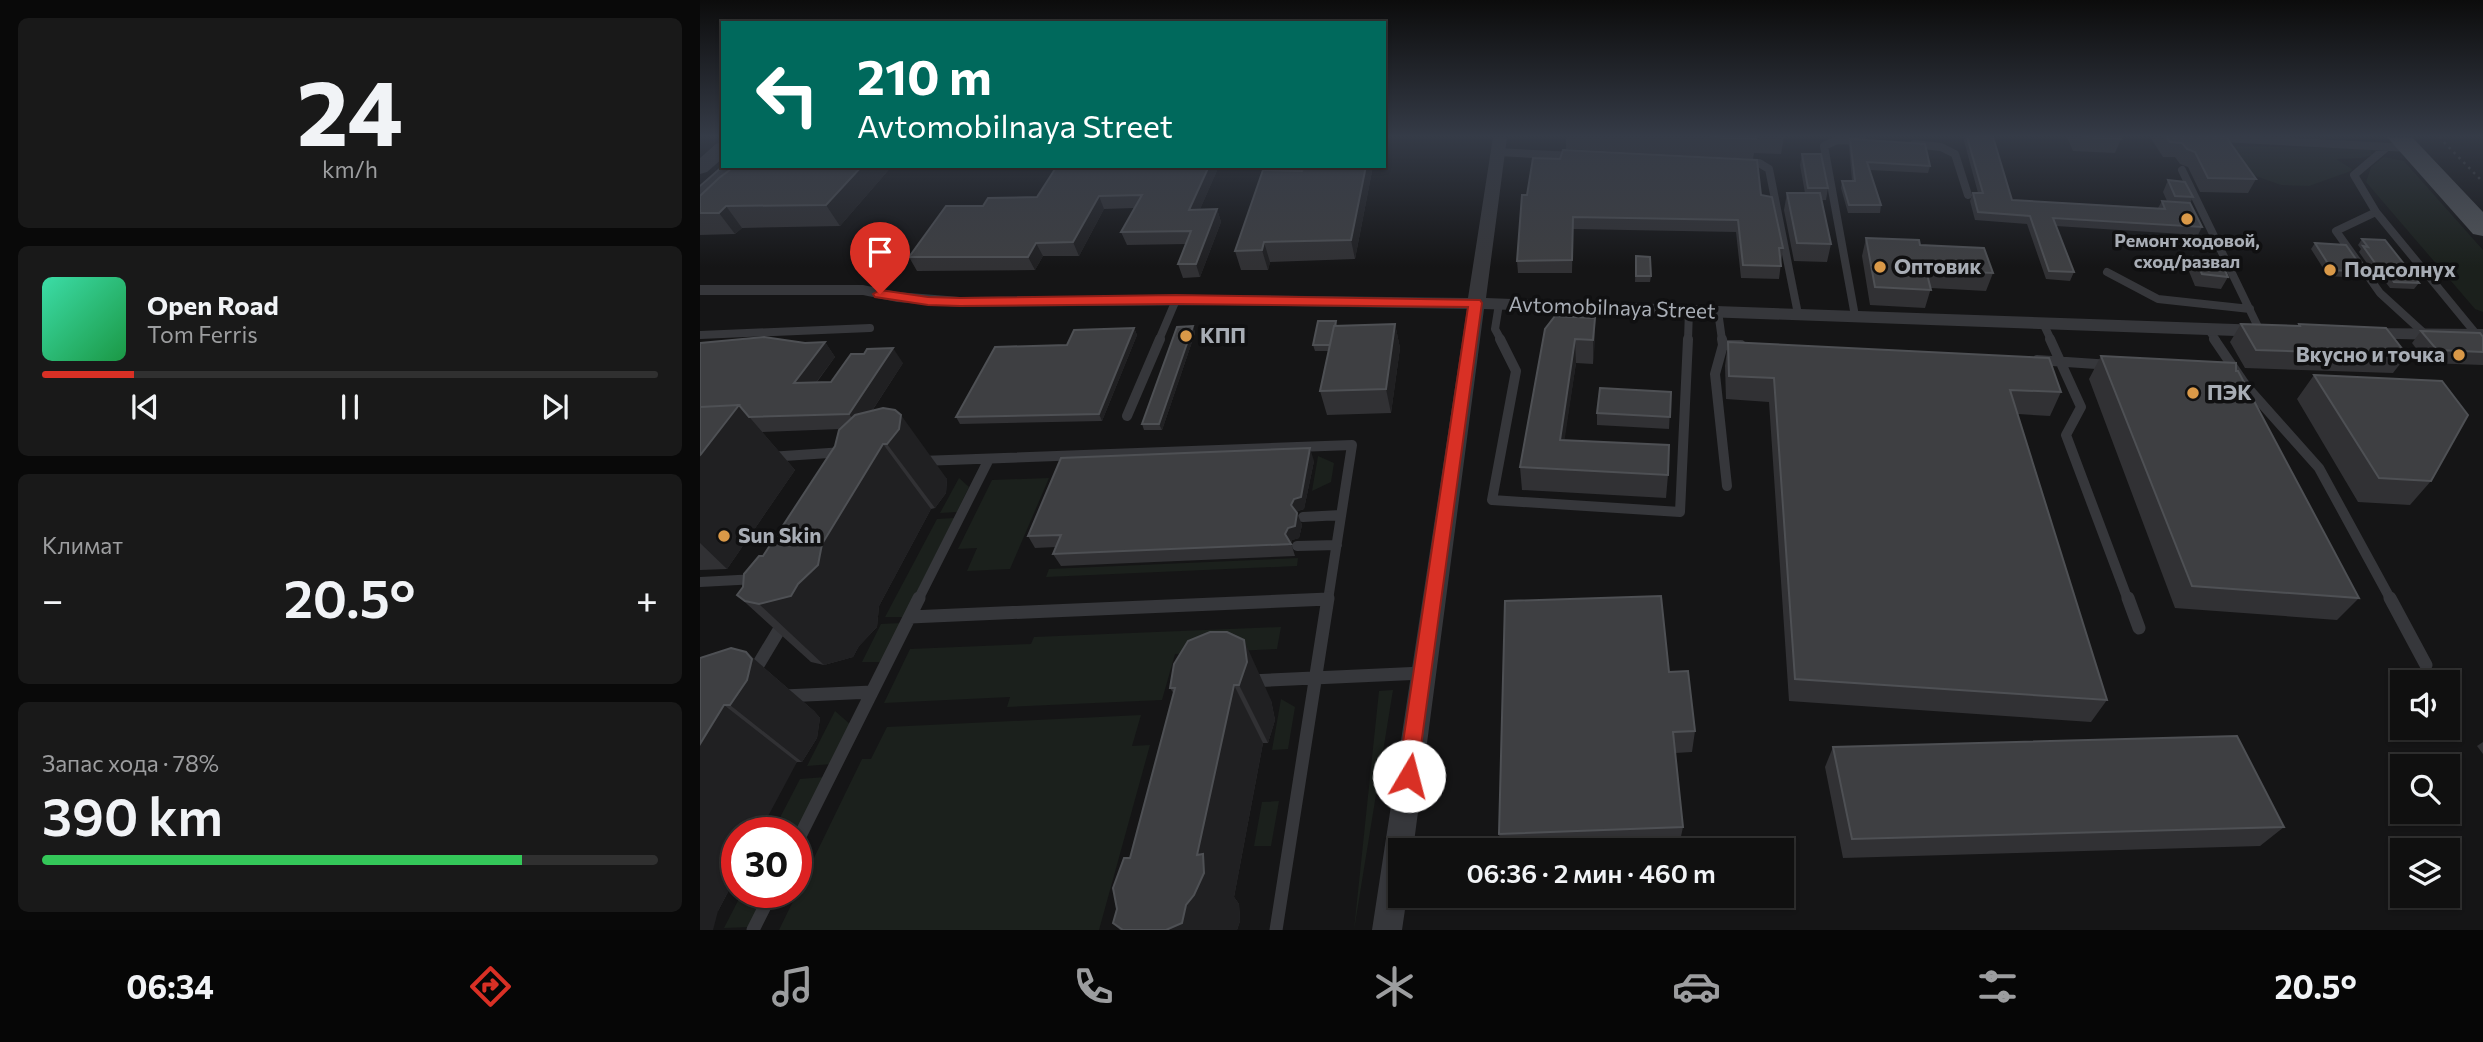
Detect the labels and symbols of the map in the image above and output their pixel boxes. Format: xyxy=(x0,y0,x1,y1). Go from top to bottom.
marker: Ремонт ходовой, сход/развал xyxy=(2179,211,2195,227)
pin xyxy=(850,222,910,294)
place label: Ремонт ходовой, сход/развал xyxy=(2114,229,2260,272)
place label: Оптовик xyxy=(1894,253,1982,278)
place label: Подсолнух xyxy=(2344,256,2456,281)
marker: Оптовик xyxy=(1872,259,1888,275)
marker: Подсолнух xyxy=(2322,262,2338,278)
street label: Avtomobilnaya Street xyxy=(1508,290,1716,323)
place label: КПП xyxy=(1200,322,1246,347)
marker: КПП xyxy=(1178,328,1194,344)
place label: Вкусно и точка xyxy=(2296,341,2445,366)
marker: Вкусно и точка xyxy=(2451,347,2467,363)
place label: ПЭК xyxy=(2207,379,2252,404)
marker: ПЭК xyxy=(2185,385,2201,401)
place label: Sun Skin xyxy=(738,522,821,547)
marker: Sun Skin xyxy=(716,528,732,544)
position arrow xyxy=(1372,739,1446,813)
speed limit sign: 30 xyxy=(721,817,812,908)

